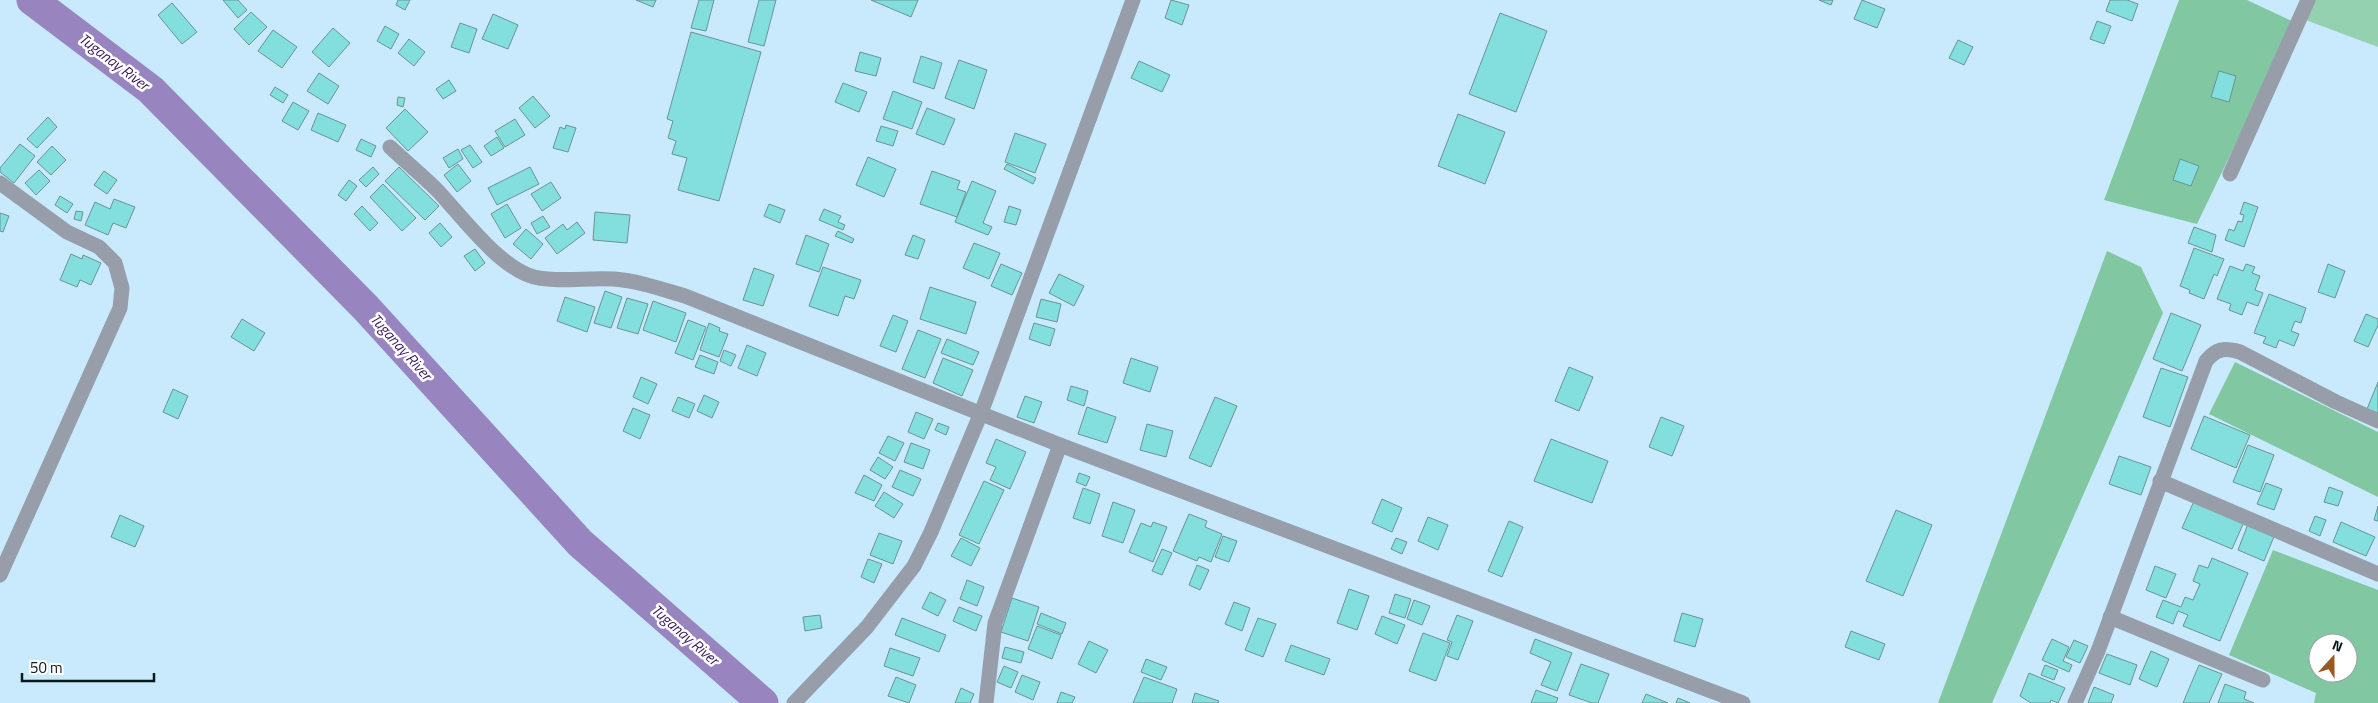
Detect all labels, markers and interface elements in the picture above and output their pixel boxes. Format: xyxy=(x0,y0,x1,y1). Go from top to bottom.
water label: Tuganay River xyxy=(74,27,156,97)
water label: Tuganay River xyxy=(365,308,439,387)
water label: Tuganay River xyxy=(646,599,726,672)
north arrow xyxy=(2308,633,2358,683)
text: N xyxy=(2330,634,2346,657)
scale bar xyxy=(22,650,155,682)
text: 50 m xyxy=(30,656,63,679)

